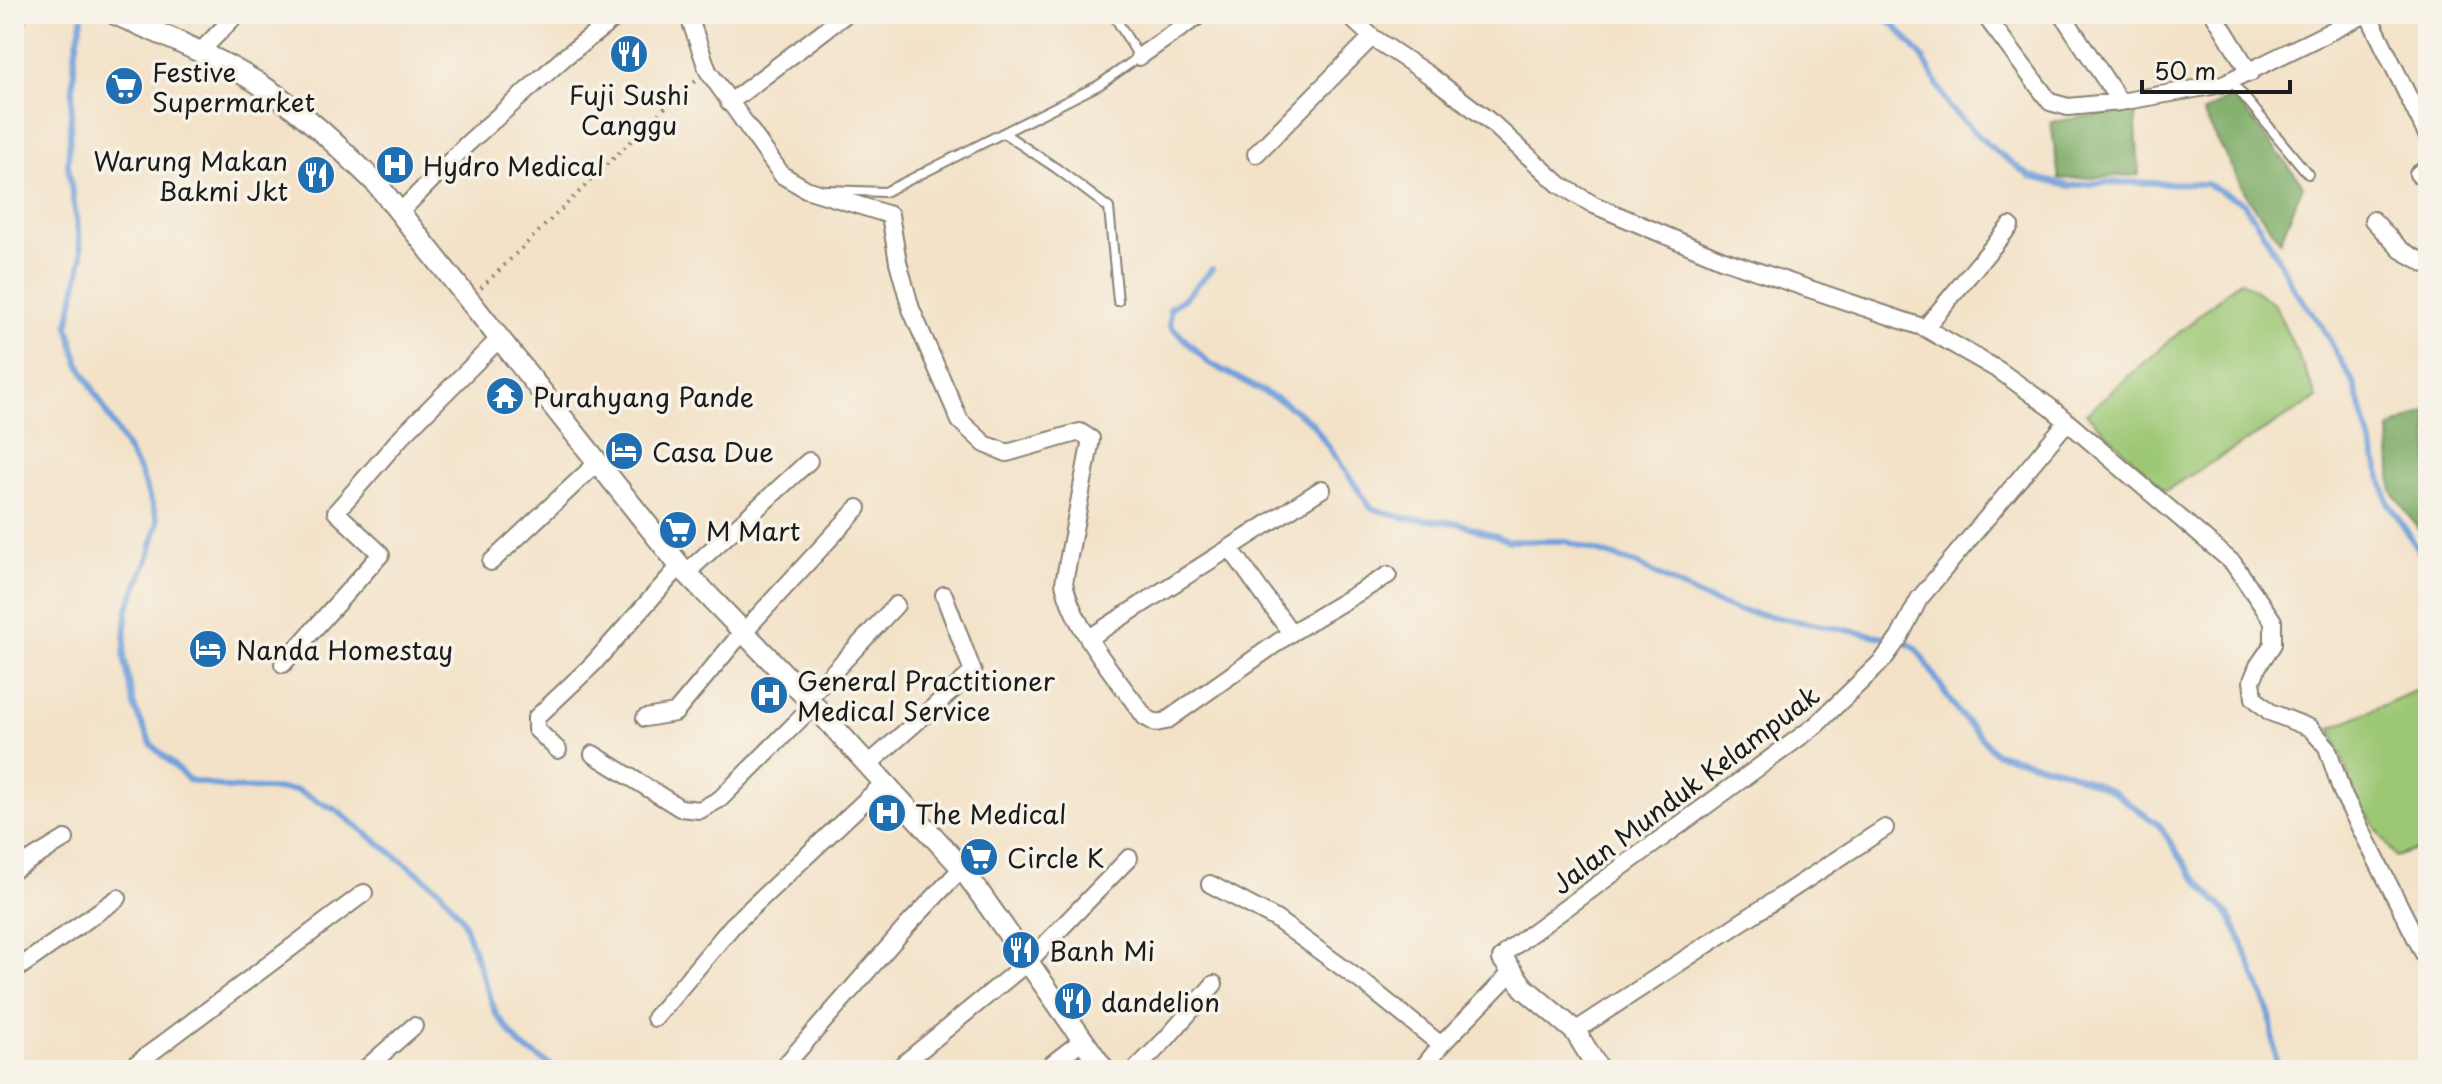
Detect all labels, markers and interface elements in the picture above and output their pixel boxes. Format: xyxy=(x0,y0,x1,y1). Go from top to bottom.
restaurant icon: Fuji Sushi Canggu xyxy=(608,33,650,75)
scale bar xyxy=(2142,44,2290,94)
place label: Festive Supermarket xyxy=(152,52,315,121)
text: 50 m xyxy=(2154,52,2216,88)
supermarket icon: Festive Supermarket xyxy=(103,65,145,107)
place label: Fuji Sushi Canggu xyxy=(569,75,689,144)
place label: Warung Makan Bakmi Jkt xyxy=(94,141,288,210)
hospital icon: Hydro Medical xyxy=(374,144,416,186)
place label: Hydro Medical xyxy=(423,146,604,185)
restaurant icon: Warung Makan Bakmi Jkt xyxy=(295,154,337,196)
temple icon: Purahyang Pande xyxy=(484,375,526,417)
place label: Purahyang Pande xyxy=(533,377,754,416)
hotel icon: Casa Due xyxy=(603,430,645,472)
place label: Casa Due xyxy=(652,432,774,471)
supermarket icon: M Mart xyxy=(657,509,699,551)
place label: M Mart xyxy=(706,511,800,550)
hotel icon: Nanda Homestay xyxy=(187,628,229,670)
place label: Nanda Homestay xyxy=(236,630,453,669)
place label: General Practitioner Medical Service xyxy=(797,661,1056,730)
hospital icon: General Practitioner Medical Service xyxy=(748,674,790,716)
street label: Jalan Munduk Kelampuak xyxy=(1543,675,1827,903)
hospital icon: The Medical xyxy=(866,792,908,834)
place label: The Medical xyxy=(915,794,1066,833)
supermarket icon: Circle K xyxy=(958,836,1000,878)
place label: Circle K xyxy=(1007,838,1105,877)
restaurant icon: Banh Mi xyxy=(1000,929,1042,971)
place label: Banh Mi xyxy=(1049,931,1155,970)
restaurant icon: dandelion xyxy=(1052,980,1094,1022)
place label: dandelion xyxy=(1101,982,1220,1021)

